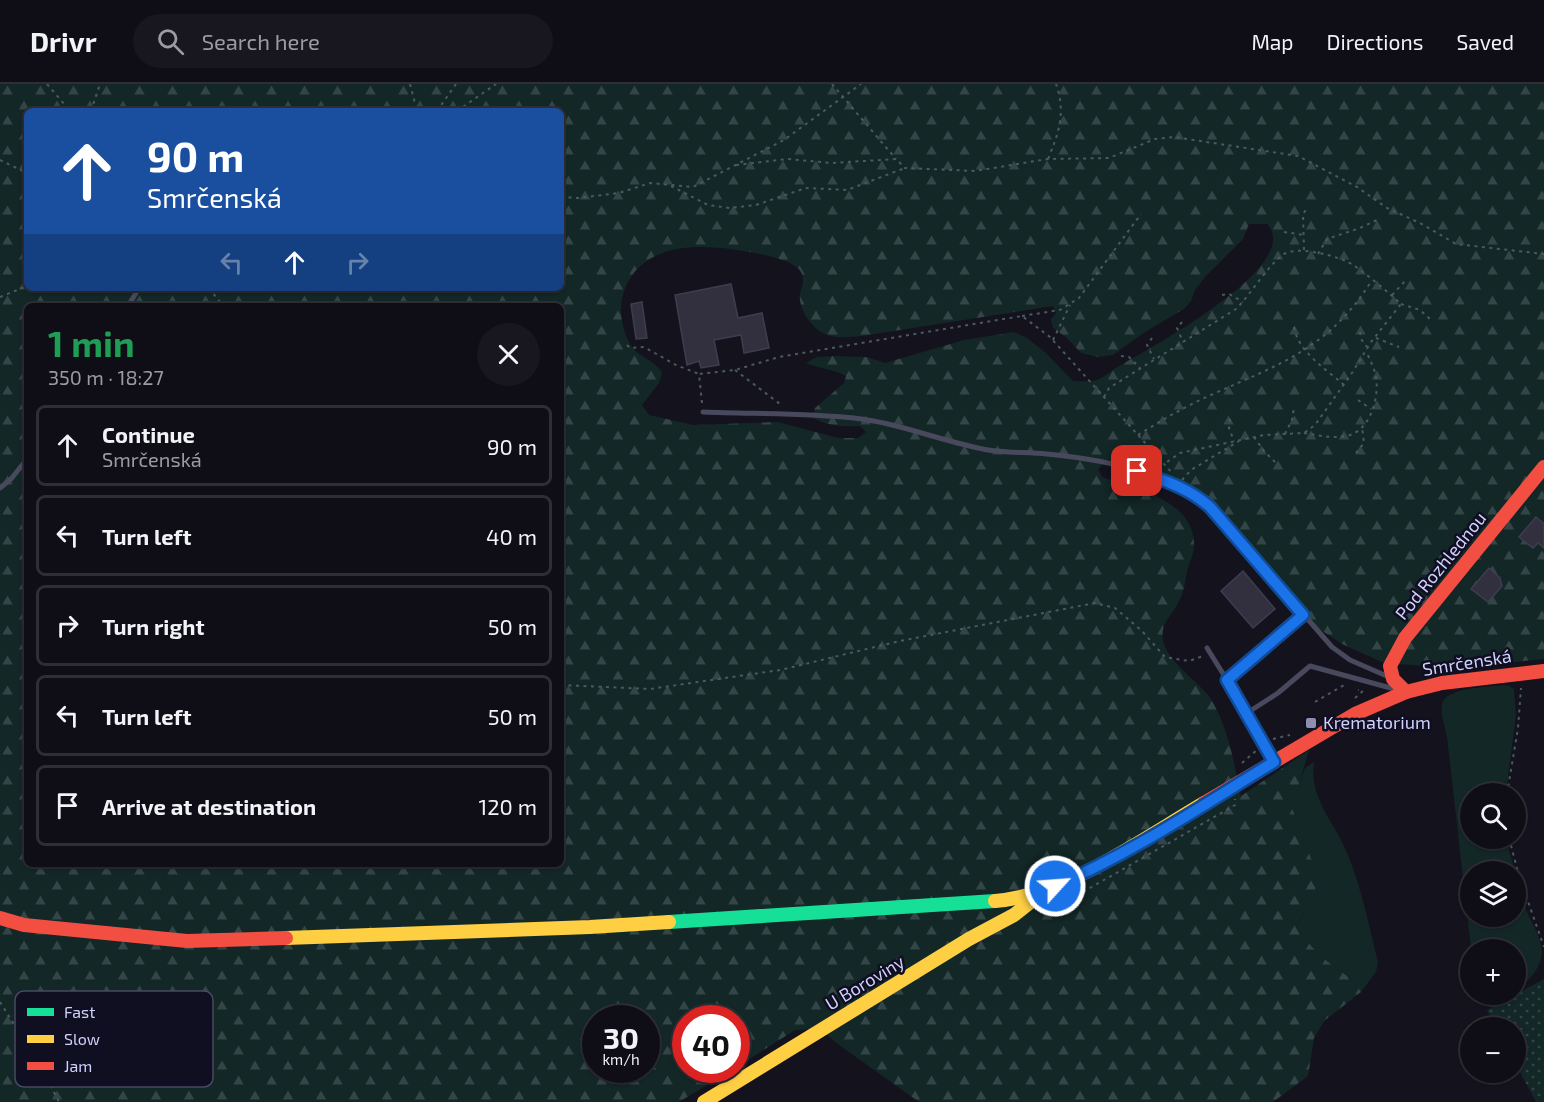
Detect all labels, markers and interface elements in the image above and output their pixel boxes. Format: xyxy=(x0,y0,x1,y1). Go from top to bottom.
search box xyxy=(133,14,553,68)
text: Drivr xyxy=(30,24,97,58)
icon: search xyxy=(154,25,187,58)
text: Search here xyxy=(202,28,320,54)
text: Map xyxy=(1251,29,1294,54)
text: Directions xyxy=(1327,29,1423,54)
text: Saved xyxy=(1456,29,1514,54)
text: 90 m xyxy=(147,130,244,180)
icon: ahead xyxy=(48,132,126,210)
text: Smrčenská xyxy=(147,181,282,213)
icon: left xyxy=(215,246,248,279)
icon: ahead xyxy=(278,246,311,279)
icon: right xyxy=(341,246,374,279)
text: 1 min xyxy=(48,321,135,364)
button: close xyxy=(477,323,540,386)
text: 350 m · 18:27 xyxy=(48,365,164,389)
text: Continue xyxy=(102,421,195,447)
icon: ahead xyxy=(51,429,84,462)
text: 90 m xyxy=(487,433,537,459)
pin xyxy=(1111,445,1162,496)
text: Smrčenská xyxy=(102,447,202,471)
icon: arrive xyxy=(1120,454,1153,487)
street label: Pod Rozhlednou xyxy=(1390,507,1490,624)
icon: left xyxy=(51,519,84,552)
text: Turn left xyxy=(102,523,191,549)
text: 40 m xyxy=(486,523,537,549)
icon: right xyxy=(51,609,84,642)
text: Turn right xyxy=(102,613,204,639)
text: 50 m xyxy=(488,613,537,639)
street label: Smrčenská xyxy=(1421,644,1513,680)
icon: left xyxy=(51,699,84,732)
text: Turn left xyxy=(102,703,191,729)
text: 50 m xyxy=(488,703,537,729)
place label: Krematorium xyxy=(1323,711,1431,733)
marker: Krematorium xyxy=(1304,716,1318,730)
map controls xyxy=(1460,783,1526,1083)
button: search xyxy=(1460,783,1526,849)
icon: arrive xyxy=(51,789,84,822)
text: Arrive at destination xyxy=(102,793,316,819)
text: 120 m xyxy=(478,793,537,819)
position arrow xyxy=(1023,854,1087,918)
button: layers xyxy=(1460,861,1526,927)
button: + xyxy=(1460,939,1526,1005)
street label: U Boroviny xyxy=(821,950,908,1014)
legend xyxy=(15,991,213,1087)
text: Fast xyxy=(64,1002,95,1021)
speed limit sign: 40 xyxy=(672,1005,750,1083)
button: − xyxy=(1460,1017,1526,1083)
text: 30 xyxy=(603,1019,639,1055)
text: Slow xyxy=(64,1029,100,1048)
text: km/h xyxy=(602,1050,640,1068)
text: Jam xyxy=(64,1056,92,1075)

